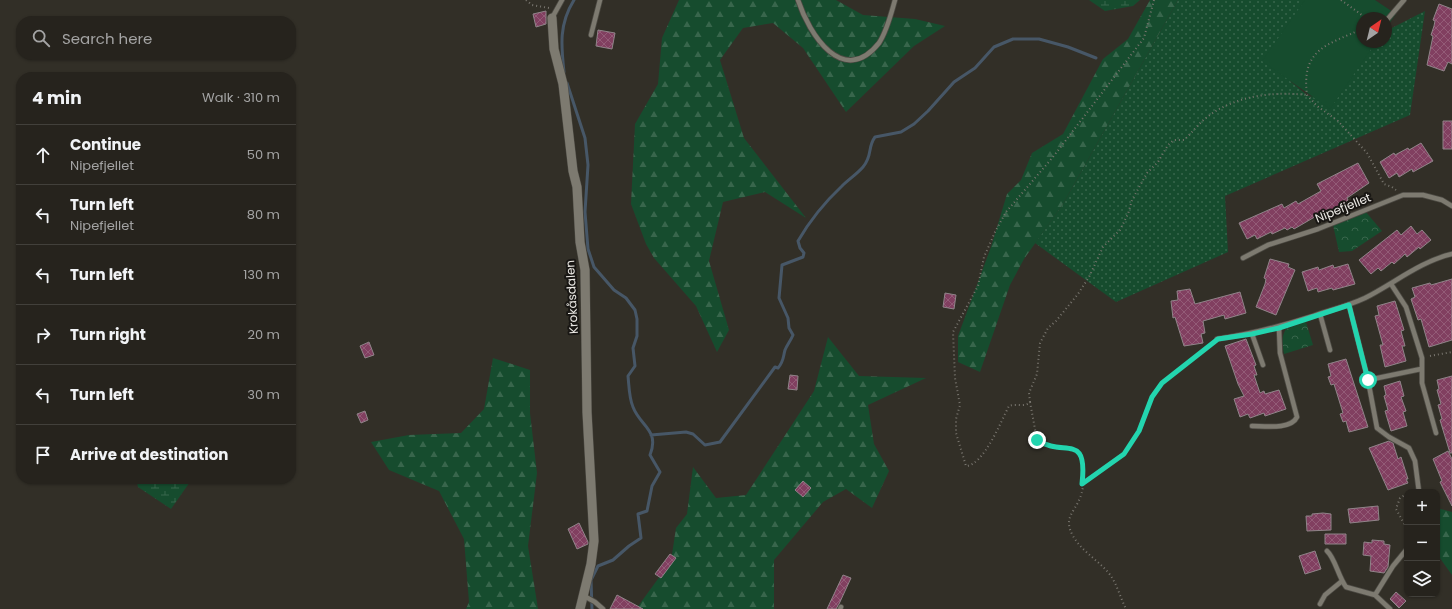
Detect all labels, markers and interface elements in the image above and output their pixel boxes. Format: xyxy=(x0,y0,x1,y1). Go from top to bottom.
north arrow xyxy=(1356,12,1392,48)
search box xyxy=(16,16,296,60)
icon: search xyxy=(30,27,52,49)
text: Search here xyxy=(62,28,152,49)
text: 4 min xyxy=(32,86,82,110)
text: Walk · 310 m xyxy=(202,88,280,107)
text: Continue xyxy=(70,134,141,155)
icon: ahead xyxy=(32,144,54,166)
text: 50 m xyxy=(247,145,280,164)
text: Nipefjellet xyxy=(70,156,134,175)
street label: Nipefjellet xyxy=(1312,189,1373,226)
text: Turn left xyxy=(70,194,134,215)
icon: left xyxy=(32,204,54,226)
text: 80 m xyxy=(247,205,280,224)
text: Nipefjellet xyxy=(70,216,134,235)
street label: Krokåsdalen xyxy=(561,260,582,335)
icon: left xyxy=(32,264,54,286)
text: Turn left xyxy=(70,264,134,285)
text: 130 m xyxy=(243,265,280,284)
icon: right xyxy=(32,324,54,346)
text: Turn right xyxy=(70,324,146,345)
text: 20 m xyxy=(247,325,280,344)
route start xyxy=(1359,371,1377,389)
icon: left xyxy=(32,384,54,406)
text: Turn left xyxy=(70,384,134,405)
text: 30 m xyxy=(247,385,280,404)
route end xyxy=(1028,431,1046,449)
icon: arrive xyxy=(32,444,54,466)
text: Arrive at destination xyxy=(70,444,228,465)
map controls xyxy=(1404,489,1440,597)
button: + xyxy=(1404,489,1440,525)
button: − xyxy=(1404,525,1440,561)
button: layers xyxy=(1404,561,1440,597)

